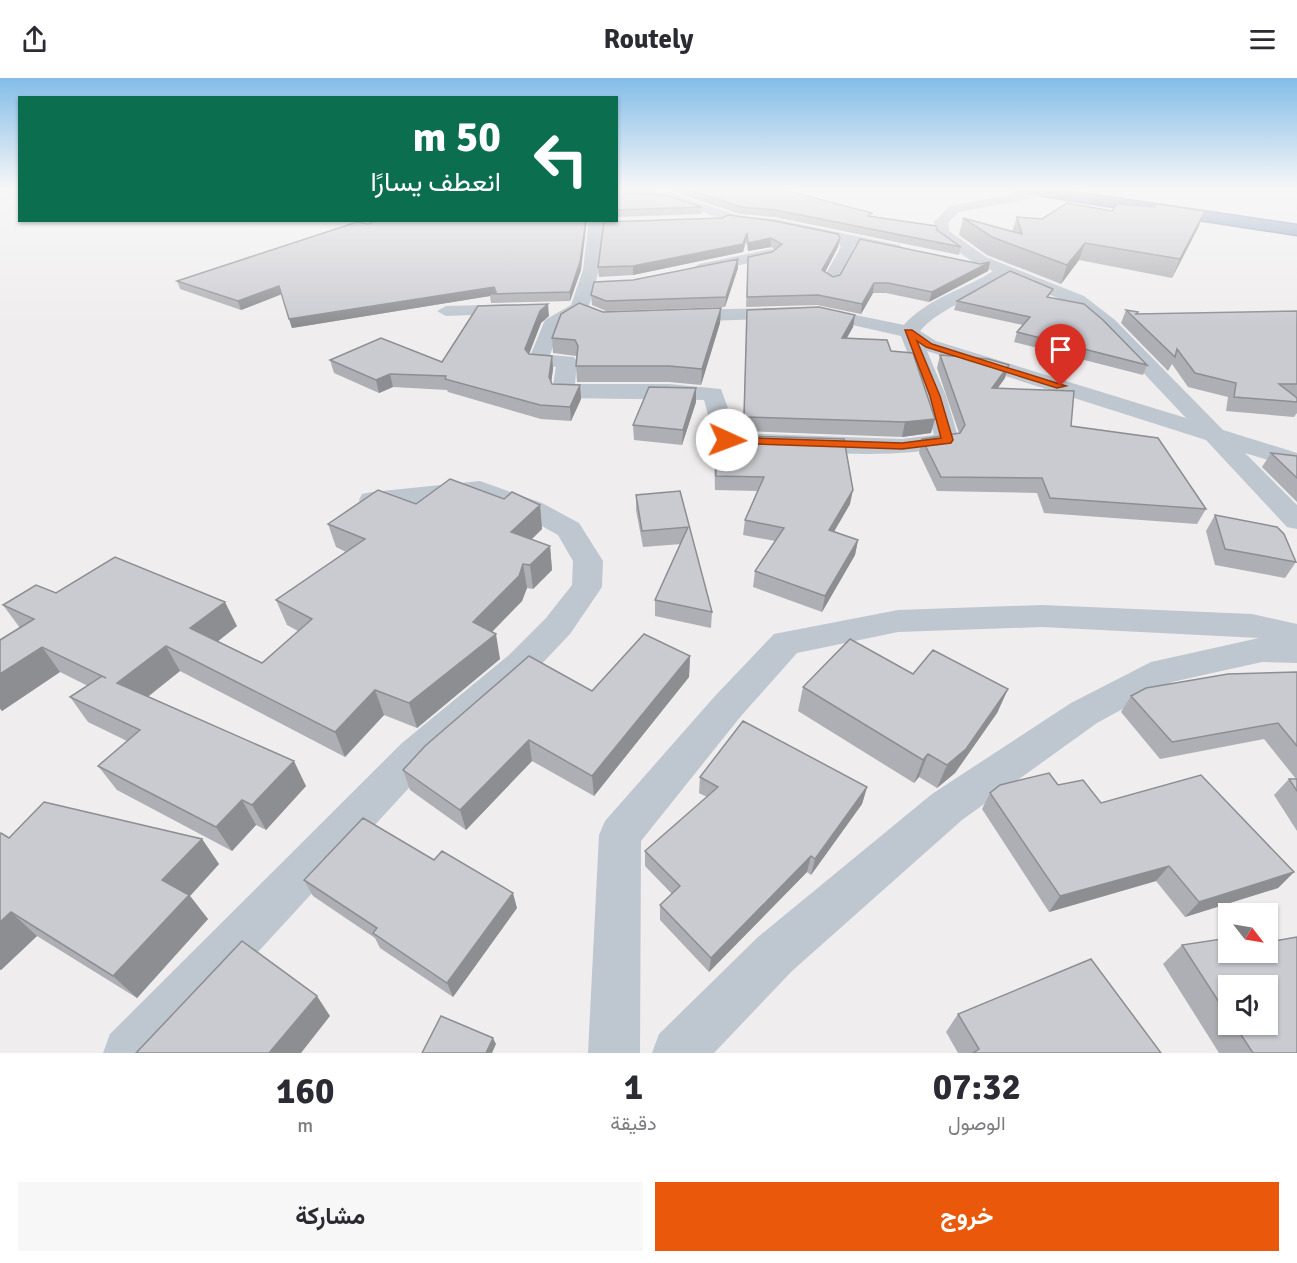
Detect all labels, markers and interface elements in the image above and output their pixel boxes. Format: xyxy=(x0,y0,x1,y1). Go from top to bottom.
icon: share xyxy=(18,23,51,56)
text: Routely xyxy=(604,23,693,56)
icon: menu xyxy=(1246,23,1279,56)
text: 50 m xyxy=(412,112,501,163)
icon: left xyxy=(522,120,600,198)
text: انعطف يسارًا xyxy=(370,166,501,199)
pin xyxy=(1035,324,1086,386)
icon: arrive xyxy=(1044,333,1077,366)
position arrow xyxy=(695,408,759,472)
north arrow xyxy=(1218,903,1278,963)
map controls xyxy=(1218,903,1278,1035)
button: sound xyxy=(1218,975,1278,1035)
text: 1 xyxy=(624,1065,643,1110)
text: 07:32 xyxy=(933,1065,1021,1110)
text: 160 xyxy=(276,1069,334,1114)
text: دقيقة xyxy=(610,1111,657,1136)
text: الوصول xyxy=(948,1111,1006,1136)
text: m xyxy=(297,1113,313,1138)
button: مشاركة xyxy=(18,1182,643,1251)
button: خروج xyxy=(655,1182,1279,1251)

